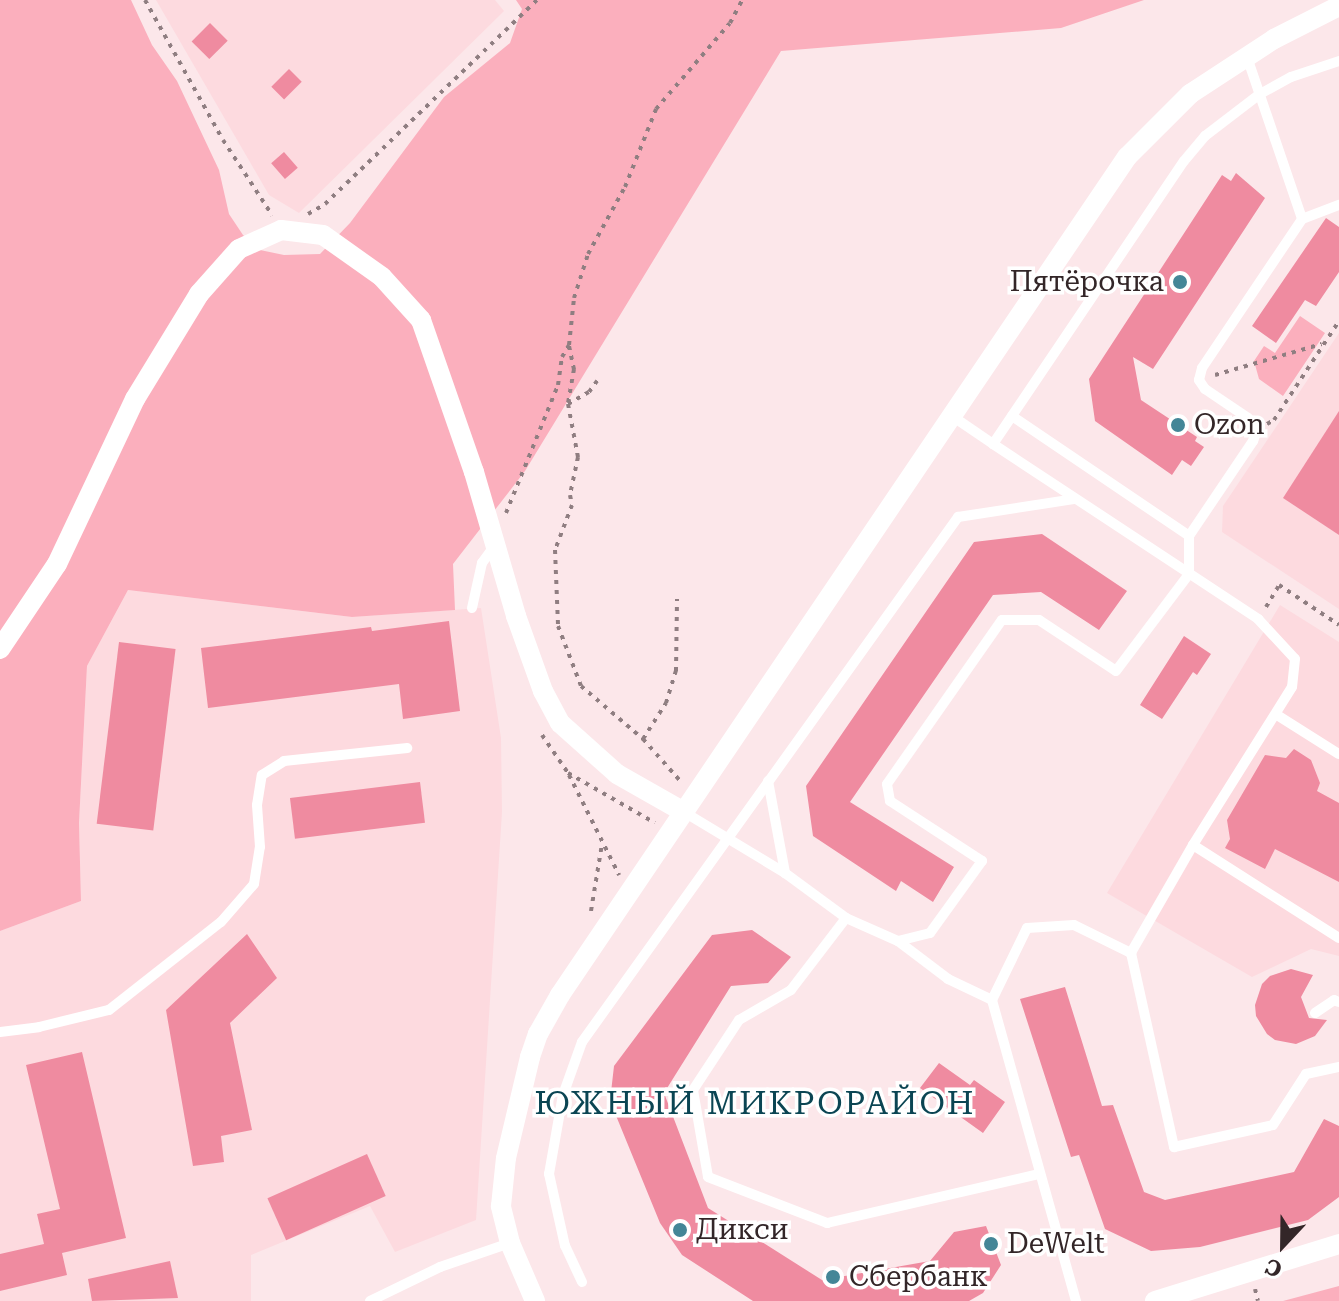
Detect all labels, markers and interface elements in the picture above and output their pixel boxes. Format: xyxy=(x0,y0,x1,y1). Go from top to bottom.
place label: Пятёрочка xyxy=(1010,265,1164,299)
marker: Пятёрочка xyxy=(1171,273,1189,291)
place label: Ozon xyxy=(1194,408,1265,442)
marker: Ozon xyxy=(1169,416,1187,434)
district label: ЮЖНЫЙ МИКРОРАЙОН xyxy=(534,1084,976,1122)
north arrow xyxy=(1243,1205,1323,1285)
place label: Дикси xyxy=(696,1213,788,1247)
marker: Дикси xyxy=(671,1221,689,1239)
place label: DeWelt xyxy=(1007,1227,1105,1261)
marker: DeWelt xyxy=(982,1235,1000,1253)
text: С xyxy=(1262,1253,1286,1282)
place label: Сбербанк xyxy=(849,1260,988,1294)
marker: Сбербанк xyxy=(824,1268,842,1286)

